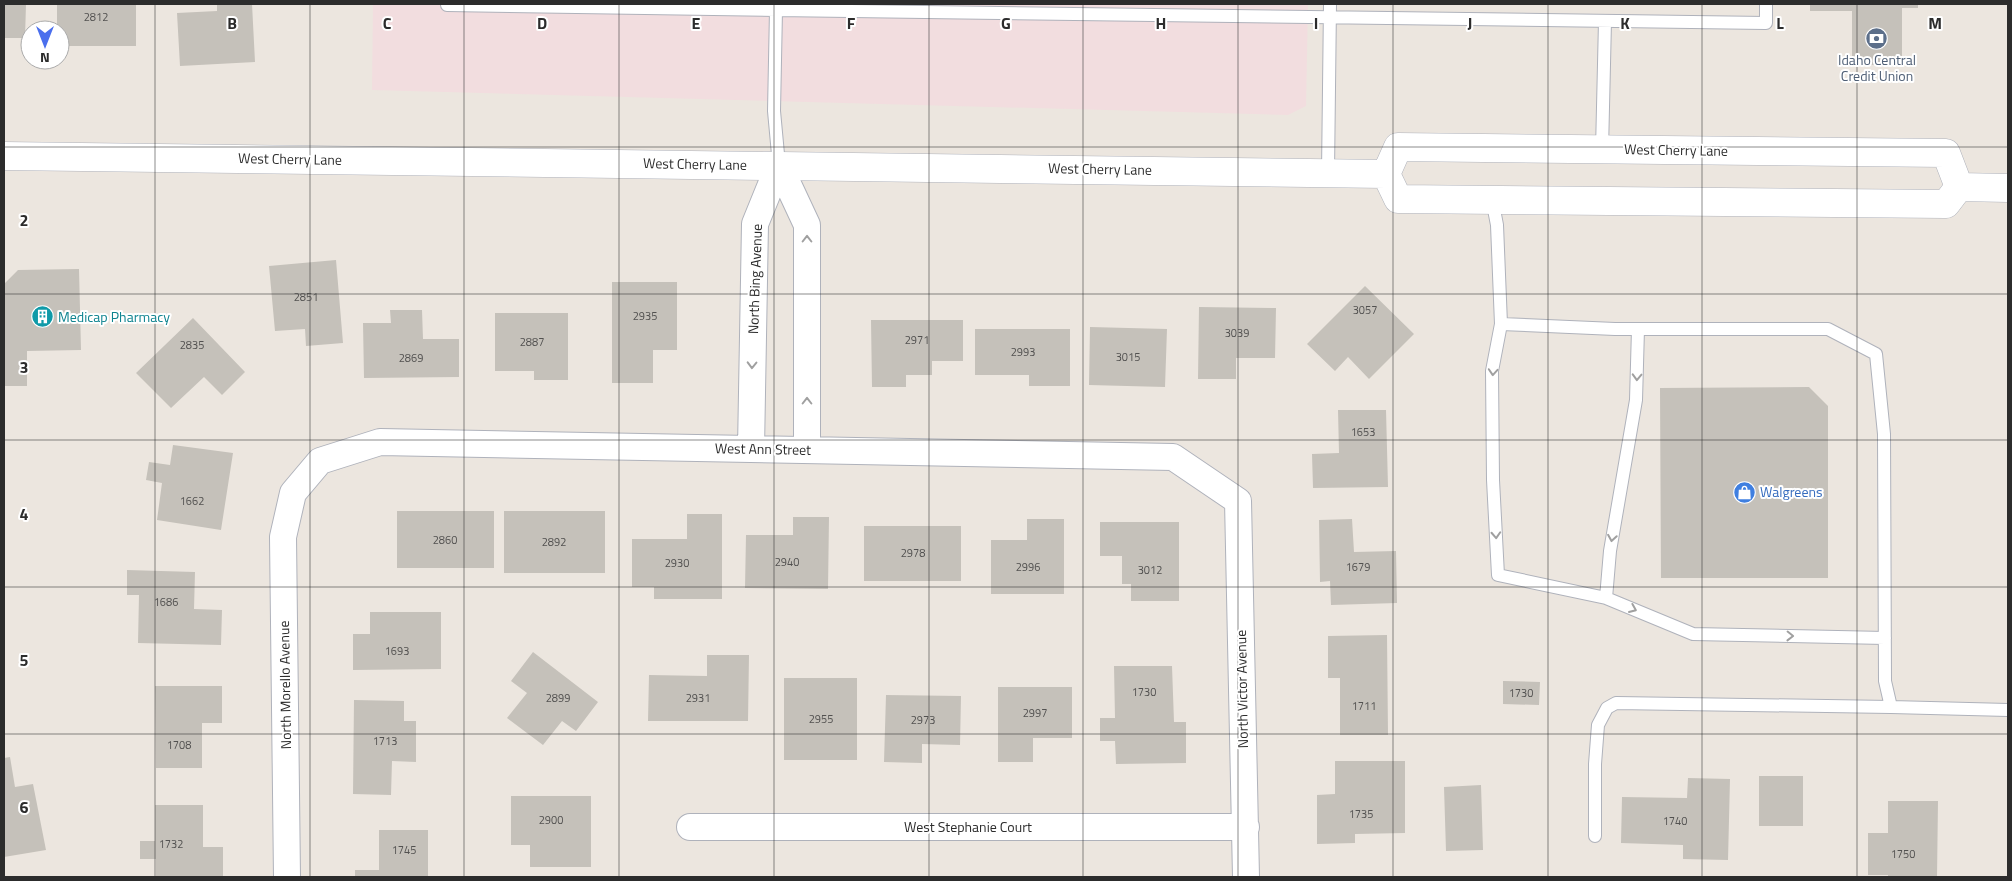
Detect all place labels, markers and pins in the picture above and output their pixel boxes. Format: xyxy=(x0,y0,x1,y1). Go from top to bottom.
bank icon: Idaho Central Credit Union xyxy=(1865,26,1889,50)
place label: Idaho Central Credit Union xyxy=(1838,49,1916,86)
building icon: Medicap Pharmacy xyxy=(30,305,54,329)
place label: Medicap Pharmacy xyxy=(58,306,170,327)
shop icon: Walgreens xyxy=(1732,480,1756,504)
place label: Walgreens xyxy=(1760,481,1823,502)

